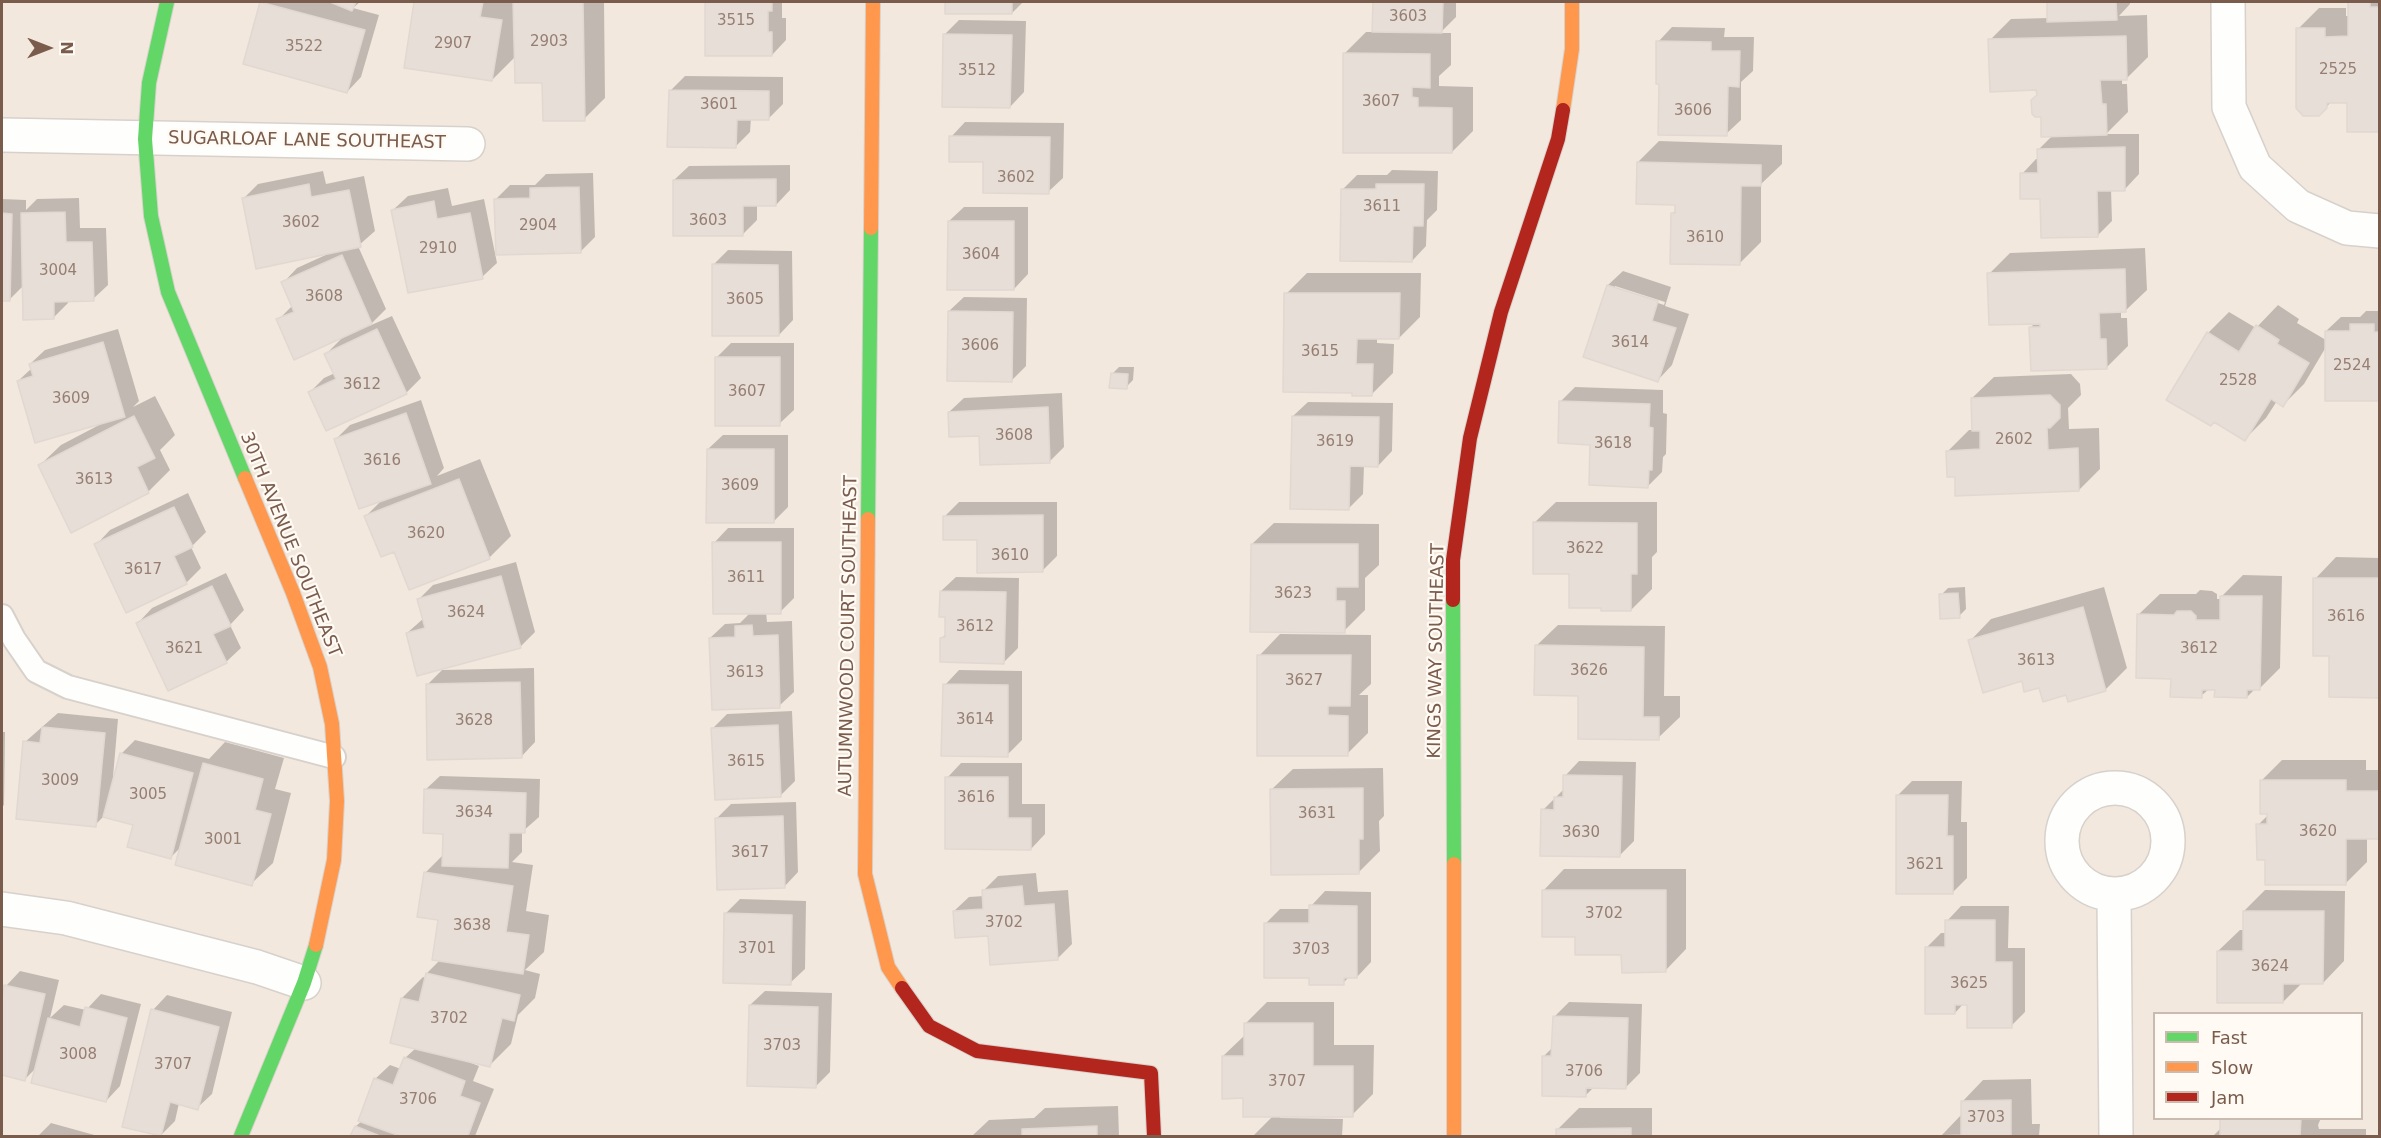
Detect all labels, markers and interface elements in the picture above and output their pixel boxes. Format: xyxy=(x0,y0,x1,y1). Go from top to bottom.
house number: 3603 xyxy=(1389,8,1427,26)
house number: 3515 xyxy=(717,12,755,30)
north arrow xyxy=(18,18,78,78)
house number: 2903 xyxy=(530,33,568,51)
house number: 2907 xyxy=(434,35,472,53)
house number: 3522 xyxy=(285,38,323,56)
text: N xyxy=(57,41,76,55)
house number: 2525 xyxy=(2319,61,2357,79)
house number: 3512 xyxy=(958,62,996,80)
house number: 3607 xyxy=(1362,93,1400,111)
house number: 3601 xyxy=(700,96,738,114)
house number: 3606 xyxy=(1674,102,1712,120)
street label: SUGARLOAF LANE SOUTHEAST xyxy=(168,128,446,154)
house number: 3602 xyxy=(997,169,1035,187)
house number: 3611 xyxy=(1363,198,1401,216)
house number: 3603 xyxy=(689,212,727,230)
house number: 3602 xyxy=(282,214,320,232)
house number: 2904 xyxy=(519,217,557,235)
house number: 3610 xyxy=(1686,229,1724,247)
house number: 2910 xyxy=(419,240,457,258)
house number: 3604 xyxy=(962,246,1000,264)
house number: 3004 xyxy=(39,262,77,280)
house number: 3608 xyxy=(305,288,343,306)
house number: 3605 xyxy=(726,291,764,309)
house number: 3614 xyxy=(1611,334,1649,352)
house number: 3606 xyxy=(961,337,999,355)
house number: 3615 xyxy=(1301,343,1339,361)
house number: 2524 xyxy=(2333,357,2371,375)
house number: 2528 xyxy=(2219,372,2257,390)
house number: 3612 xyxy=(343,376,381,394)
house number: 3607 xyxy=(728,383,766,401)
house number: 3609 xyxy=(52,390,90,408)
house number: 3608 xyxy=(995,427,1033,445)
street label: 30TH AVENUE SOUTHEAST xyxy=(235,429,345,661)
house number: 2602 xyxy=(1995,431,2033,449)
house number: 3619 xyxy=(1316,433,1354,451)
house number: 3618 xyxy=(1594,435,1632,453)
house number: 3616 xyxy=(363,452,401,470)
house number: 3613 xyxy=(75,471,113,489)
street label: AUTUMNWOOD COURT SOUTHEAST xyxy=(835,475,863,797)
house number: 3609 xyxy=(721,477,759,495)
house number: 3620 xyxy=(407,525,445,543)
house number: 3622 xyxy=(1566,540,1604,558)
street label: KINGS WAY SOUTHEAST xyxy=(1424,543,1450,759)
house number: 3610 xyxy=(991,547,1029,565)
house number: 3617 xyxy=(124,561,162,579)
house number: 3611 xyxy=(727,569,765,587)
house number: 3623 xyxy=(1274,585,1312,603)
house number: 3624 xyxy=(447,604,485,622)
house number: 3616 xyxy=(2327,608,2365,626)
house number: 3612 xyxy=(956,618,994,636)
house number: 3621 xyxy=(165,640,203,658)
house number: 3612 xyxy=(2180,640,2218,658)
house number: 3613 xyxy=(2017,652,2055,670)
house number: 3626 xyxy=(1570,662,1608,680)
house number: 3613 xyxy=(726,664,764,682)
house number: 3627 xyxy=(1285,672,1323,690)
house number: 3614 xyxy=(956,711,994,729)
house number: 3628 xyxy=(455,712,493,730)
house number: 3615 xyxy=(727,753,765,771)
house number: 3009 xyxy=(41,772,79,790)
house number: 3005 xyxy=(129,786,167,804)
house number: 3616 xyxy=(957,789,995,807)
house number: 3634 xyxy=(455,804,493,822)
house number: 3631 xyxy=(1298,805,1336,823)
house number: 3620 xyxy=(2299,823,2337,841)
house number: 3630 xyxy=(1562,824,1600,842)
house number: 3001 xyxy=(204,831,242,849)
house number: 3617 xyxy=(731,844,769,862)
house number: 3621 xyxy=(1906,856,1944,874)
house number: 3702 xyxy=(1585,905,1623,923)
house number: 3702 xyxy=(985,914,1023,932)
house number: 3638 xyxy=(453,917,491,935)
house number: 3701 xyxy=(738,940,776,958)
house number: 3703 xyxy=(1292,941,1330,959)
house number: 3624 xyxy=(2251,958,2289,976)
house number: 3625 xyxy=(1950,975,1988,993)
house number: 3702 xyxy=(430,1010,468,1028)
legend xyxy=(2153,1012,2363,1120)
text: Fast xyxy=(2211,1027,2247,1048)
house number: 3703 xyxy=(763,1037,801,1055)
house number: 3008 xyxy=(59,1046,97,1064)
house number: 3707 xyxy=(154,1056,192,1074)
text: Slow xyxy=(2211,1057,2253,1078)
house number: 3706 xyxy=(1565,1063,1603,1081)
house number: 3707 xyxy=(1268,1073,1306,1091)
text: Jam xyxy=(2211,1087,2245,1108)
house number: 3706 xyxy=(399,1091,437,1109)
house number: 3703 xyxy=(1967,1109,2005,1127)

